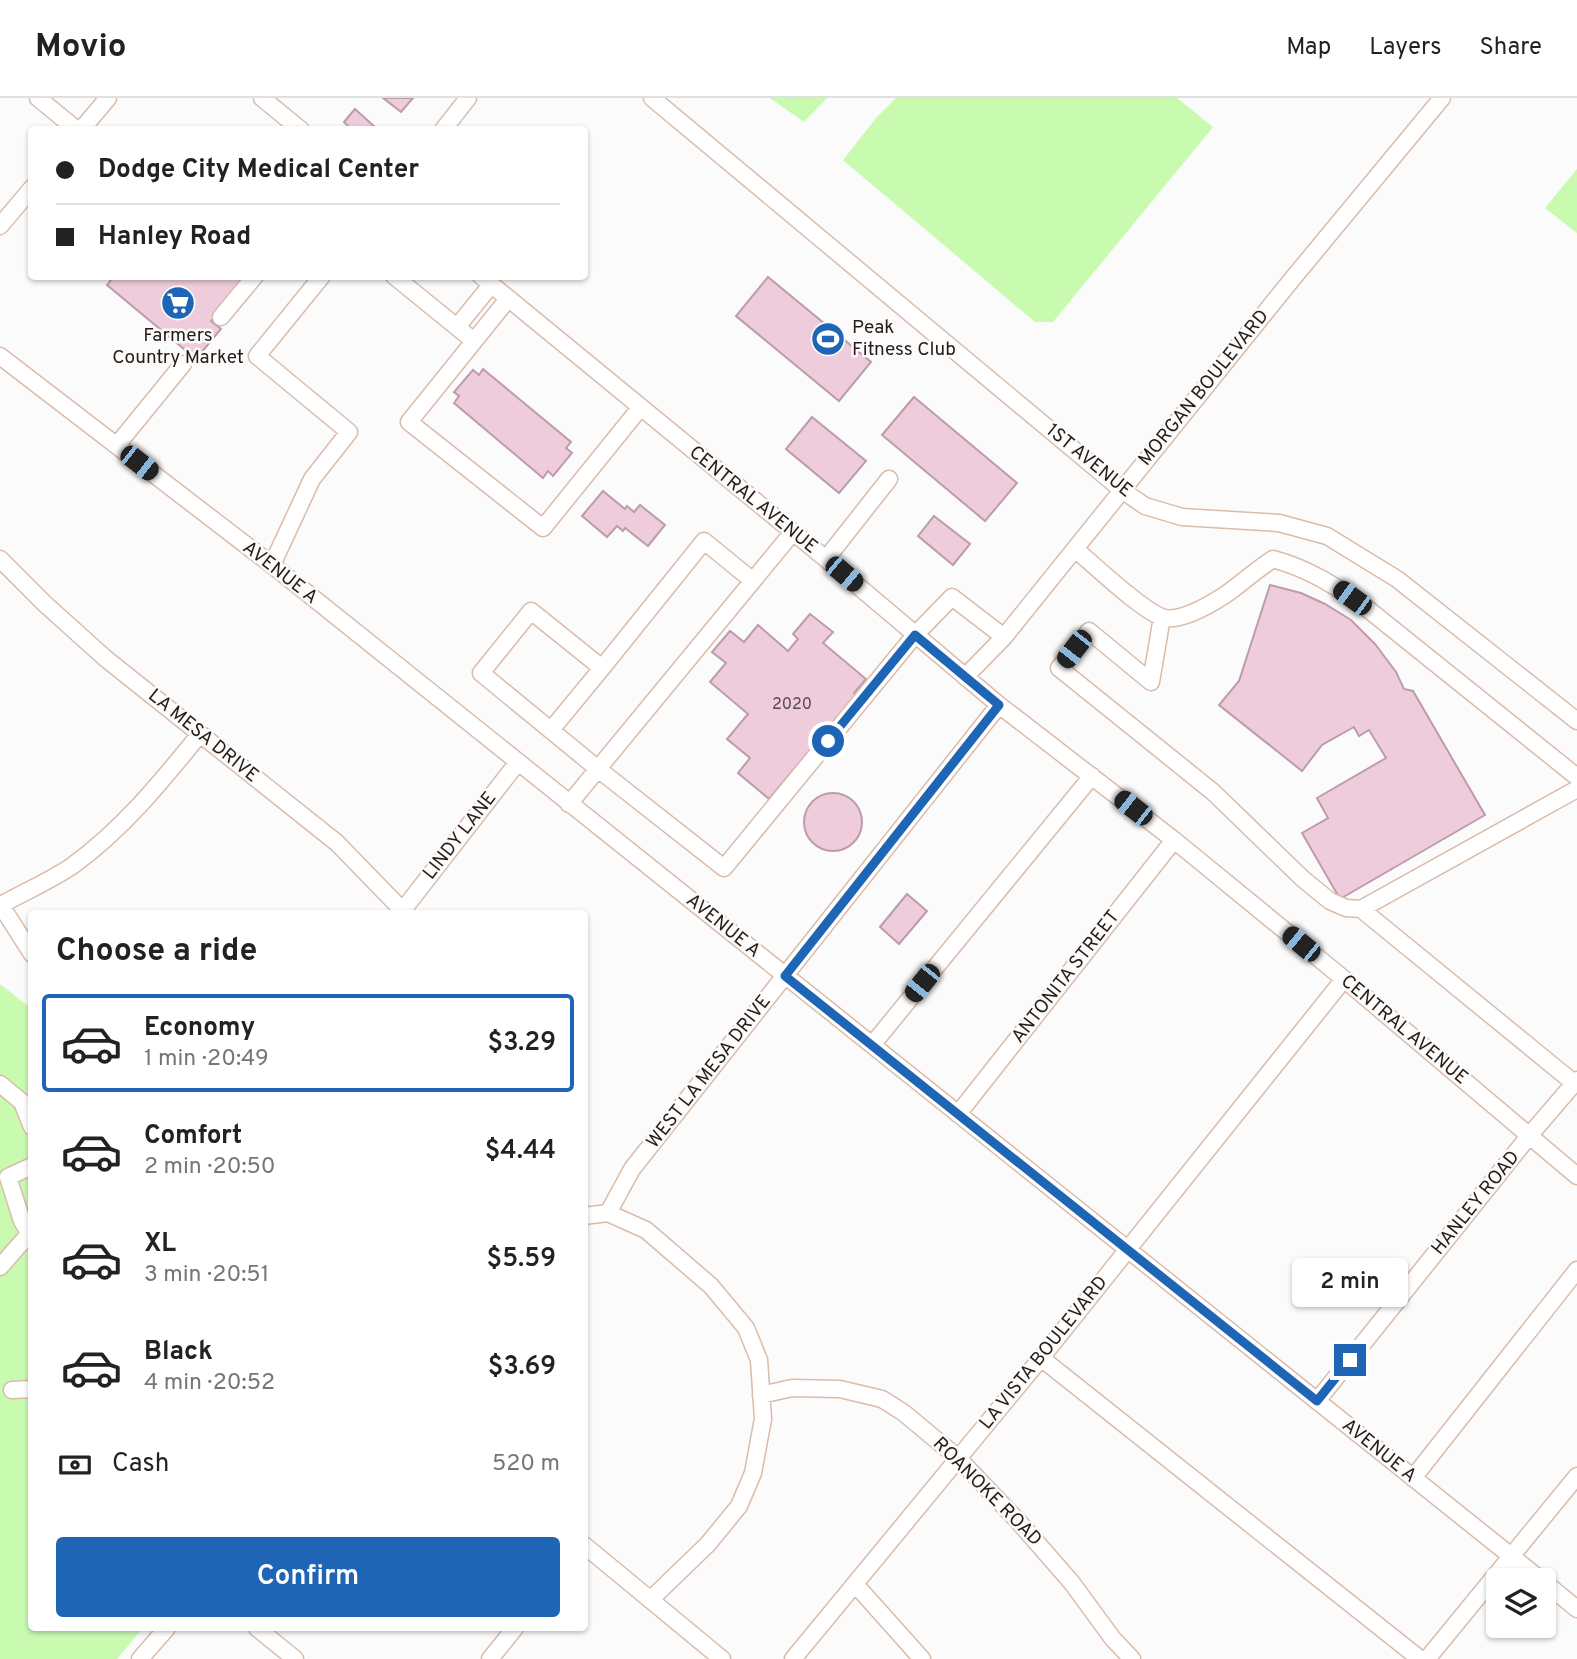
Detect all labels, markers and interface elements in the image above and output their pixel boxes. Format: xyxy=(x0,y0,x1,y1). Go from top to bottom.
text: Movio xyxy=(35,27,126,69)
text: Map xyxy=(1286,33,1331,63)
text: Layers xyxy=(1369,33,1441,63)
text: Share xyxy=(1479,33,1542,63)
text: Dodge City Medical Center xyxy=(98,154,419,187)
text: Hanley Road xyxy=(98,221,251,254)
supermarket icon: Farmers Country Market xyxy=(159,284,197,322)
street label: MORGAN BOULEVARD xyxy=(1133,305,1275,471)
place label: Peak Fitness Club xyxy=(852,316,956,362)
sports icon: Peak Fitness Club xyxy=(809,320,847,358)
place label: Farmers Country Market xyxy=(112,324,244,370)
street label: 1ST AVENUE xyxy=(1041,419,1137,503)
street label: CENTRAL AVENUE xyxy=(684,441,822,559)
car xyxy=(116,442,163,484)
street label: AVENUE A xyxy=(238,536,322,610)
car xyxy=(822,552,867,596)
car xyxy=(1329,577,1376,619)
car xyxy=(1053,626,1096,672)
street label: LA MESA DRIVE xyxy=(143,684,263,788)
house number: 2020 xyxy=(772,695,812,715)
route start xyxy=(812,725,844,757)
street label: LINDY LANE xyxy=(418,787,502,885)
car xyxy=(1110,787,1157,829)
street label: AVENUE A xyxy=(681,889,765,963)
street label: ANTONITA STREET xyxy=(1007,906,1125,1048)
car xyxy=(1279,923,1324,965)
text: Choose a ride xyxy=(56,932,257,972)
car xyxy=(901,960,944,1006)
street label: CENTRAL AVENUE xyxy=(1335,970,1473,1090)
street label: WEST LA MESA DRIVE xyxy=(642,990,776,1154)
icon: car xyxy=(60,1012,123,1075)
text: Economy xyxy=(144,1012,255,1045)
text: $3.29 xyxy=(487,1027,556,1060)
text: 1 min · 20:49 xyxy=(144,1045,269,1074)
icon: car xyxy=(60,1120,123,1183)
text: Comfort xyxy=(144,1120,242,1153)
text: $4.44 xyxy=(485,1135,556,1168)
street label: HANLEY ROAD xyxy=(1427,1146,1525,1260)
text: 2 min · 20:50 xyxy=(144,1153,276,1182)
icon: car xyxy=(60,1228,123,1291)
text: XL xyxy=(144,1228,176,1261)
text: $5.59 xyxy=(487,1243,556,1276)
callout: 2 min xyxy=(1292,1258,1408,1308)
text: 3 min · 20:51 xyxy=(144,1261,269,1290)
text: 2 min xyxy=(1320,1268,1380,1297)
street label: LA VISTA BOULEVARD xyxy=(975,1271,1113,1435)
icon: car xyxy=(60,1336,123,1399)
text: Black xyxy=(144,1336,213,1369)
route end xyxy=(1334,1344,1366,1376)
text: $3.69 xyxy=(488,1351,556,1384)
text: 4 min · 20:52 xyxy=(144,1369,275,1398)
street label: AVENUE A xyxy=(1337,1414,1421,1488)
street label: ROANOKE ROAD xyxy=(927,1432,1047,1552)
icon: cash xyxy=(56,1446,94,1484)
text: Cash xyxy=(112,1448,169,1481)
text: 520 m xyxy=(492,1450,560,1479)
button: Confirm xyxy=(56,1537,560,1617)
map controls xyxy=(1486,1568,1556,1638)
button: layers xyxy=(1486,1568,1556,1638)

